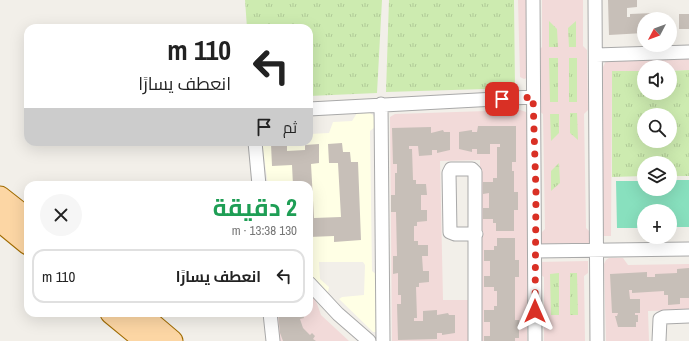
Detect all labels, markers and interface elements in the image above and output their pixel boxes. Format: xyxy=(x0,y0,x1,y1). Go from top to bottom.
north arrow xyxy=(637,12,677,52)
map controls xyxy=(637,12,677,244)
text: 110 m xyxy=(167,31,231,69)
icon: left xyxy=(245,40,297,92)
button: sound xyxy=(637,60,677,100)
text: انعطف يسارًا xyxy=(138,71,231,96)
pin xyxy=(485,82,519,116)
icon: arrive xyxy=(491,88,513,110)
button: search xyxy=(637,108,677,148)
icon: arrive xyxy=(253,116,275,138)
text: ثم xyxy=(283,117,297,138)
button: layers xyxy=(637,156,677,196)
text: 2 دقيقة xyxy=(213,191,297,223)
button: close xyxy=(40,194,82,236)
button: + xyxy=(637,204,677,244)
text: 130 m · 13:38 xyxy=(232,222,297,239)
icon: left xyxy=(273,265,295,287)
text: 110 m xyxy=(42,266,75,287)
text: انعطف يسارًا xyxy=(176,266,261,287)
position arrow xyxy=(514,290,556,332)

